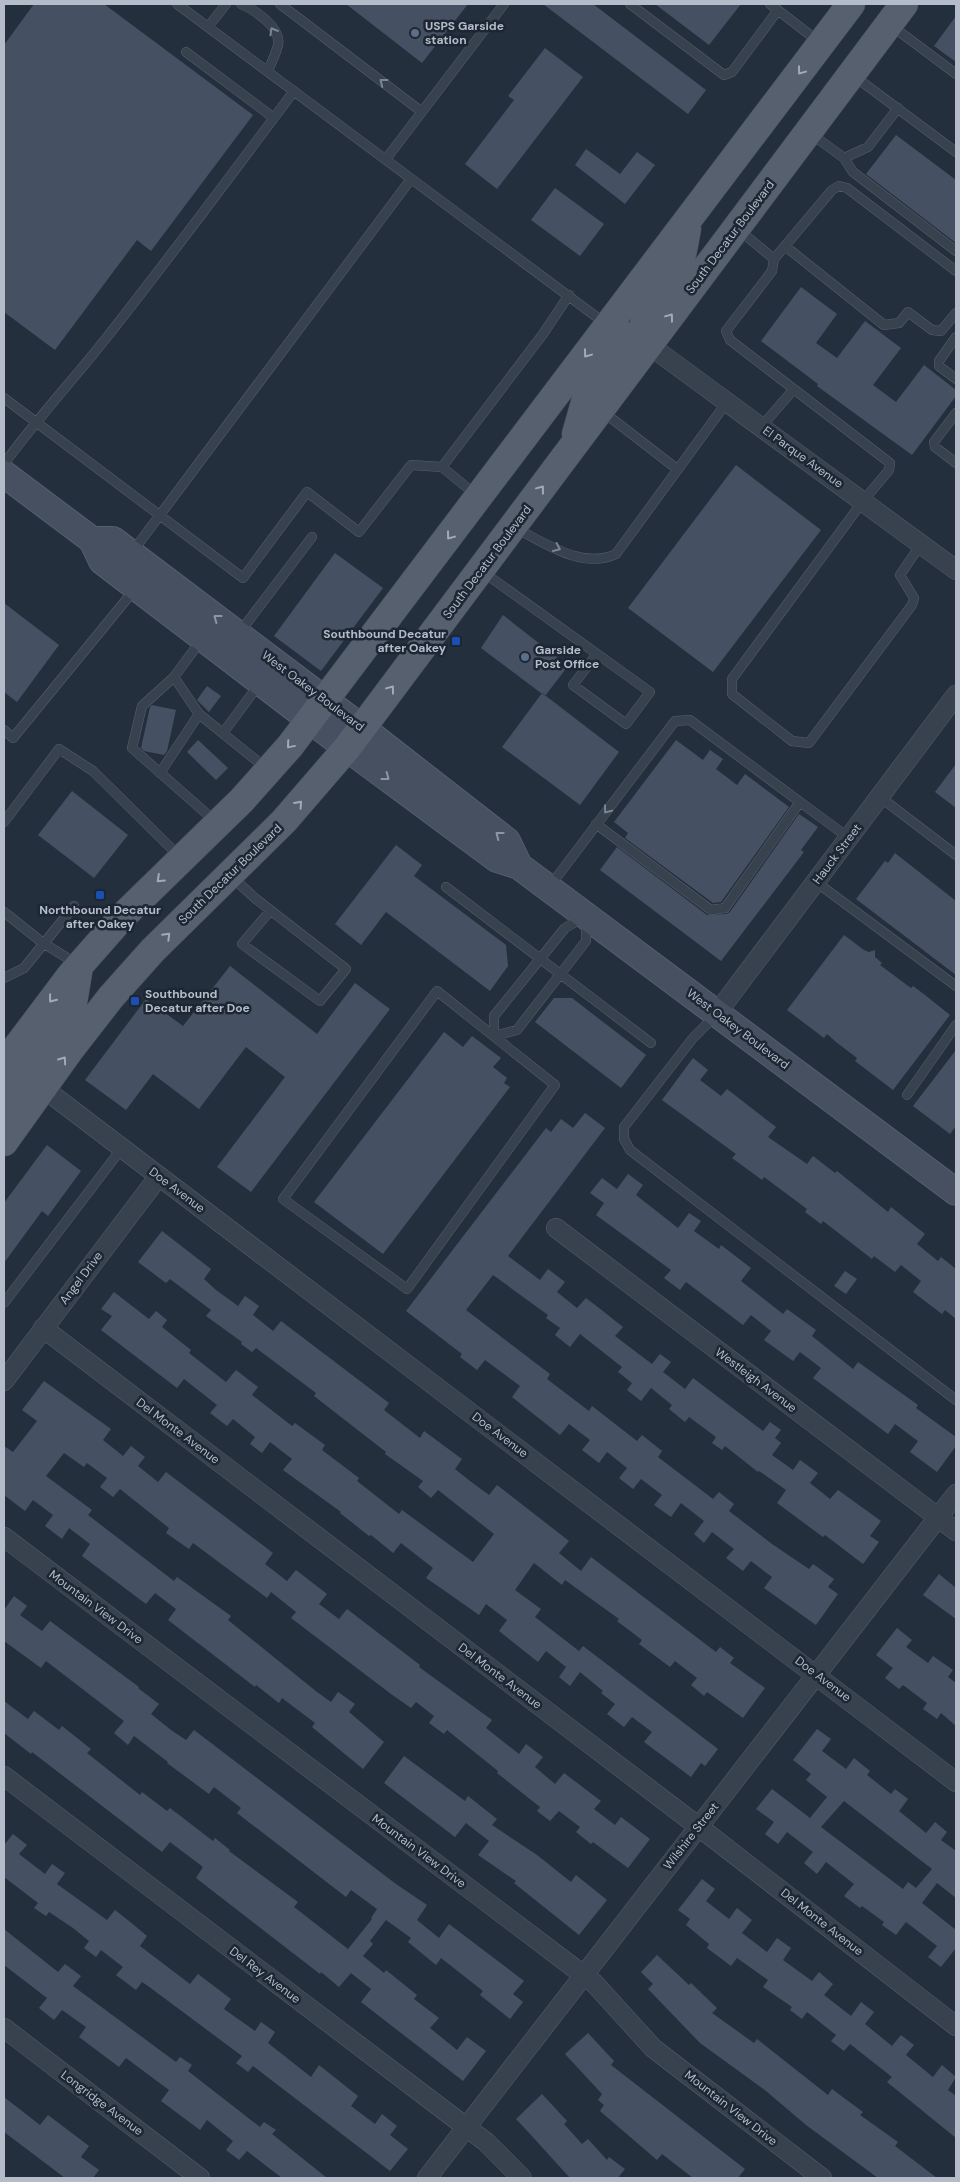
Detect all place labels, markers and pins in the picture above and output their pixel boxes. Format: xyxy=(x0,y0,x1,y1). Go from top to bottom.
place label: USPS Garside station xyxy=(425,18,504,48)
marker: USPS Garside station xyxy=(409,27,421,39)
place label: Southbound Decatur after Oakey xyxy=(323,626,447,656)
marker: Southbound Decatur after Oakey xyxy=(450,635,462,647)
place label: Garside Post Office xyxy=(535,642,599,672)
marker: Garside Post Office xyxy=(519,651,531,663)
marker: Northbound Decatur after Oakey xyxy=(94,889,106,901)
place label: Northbound Decatur after Oakey xyxy=(39,902,161,932)
place label: Southbound Decatur after Doe xyxy=(145,986,250,1016)
marker: Southbound Decatur after Doe xyxy=(129,995,141,1007)

